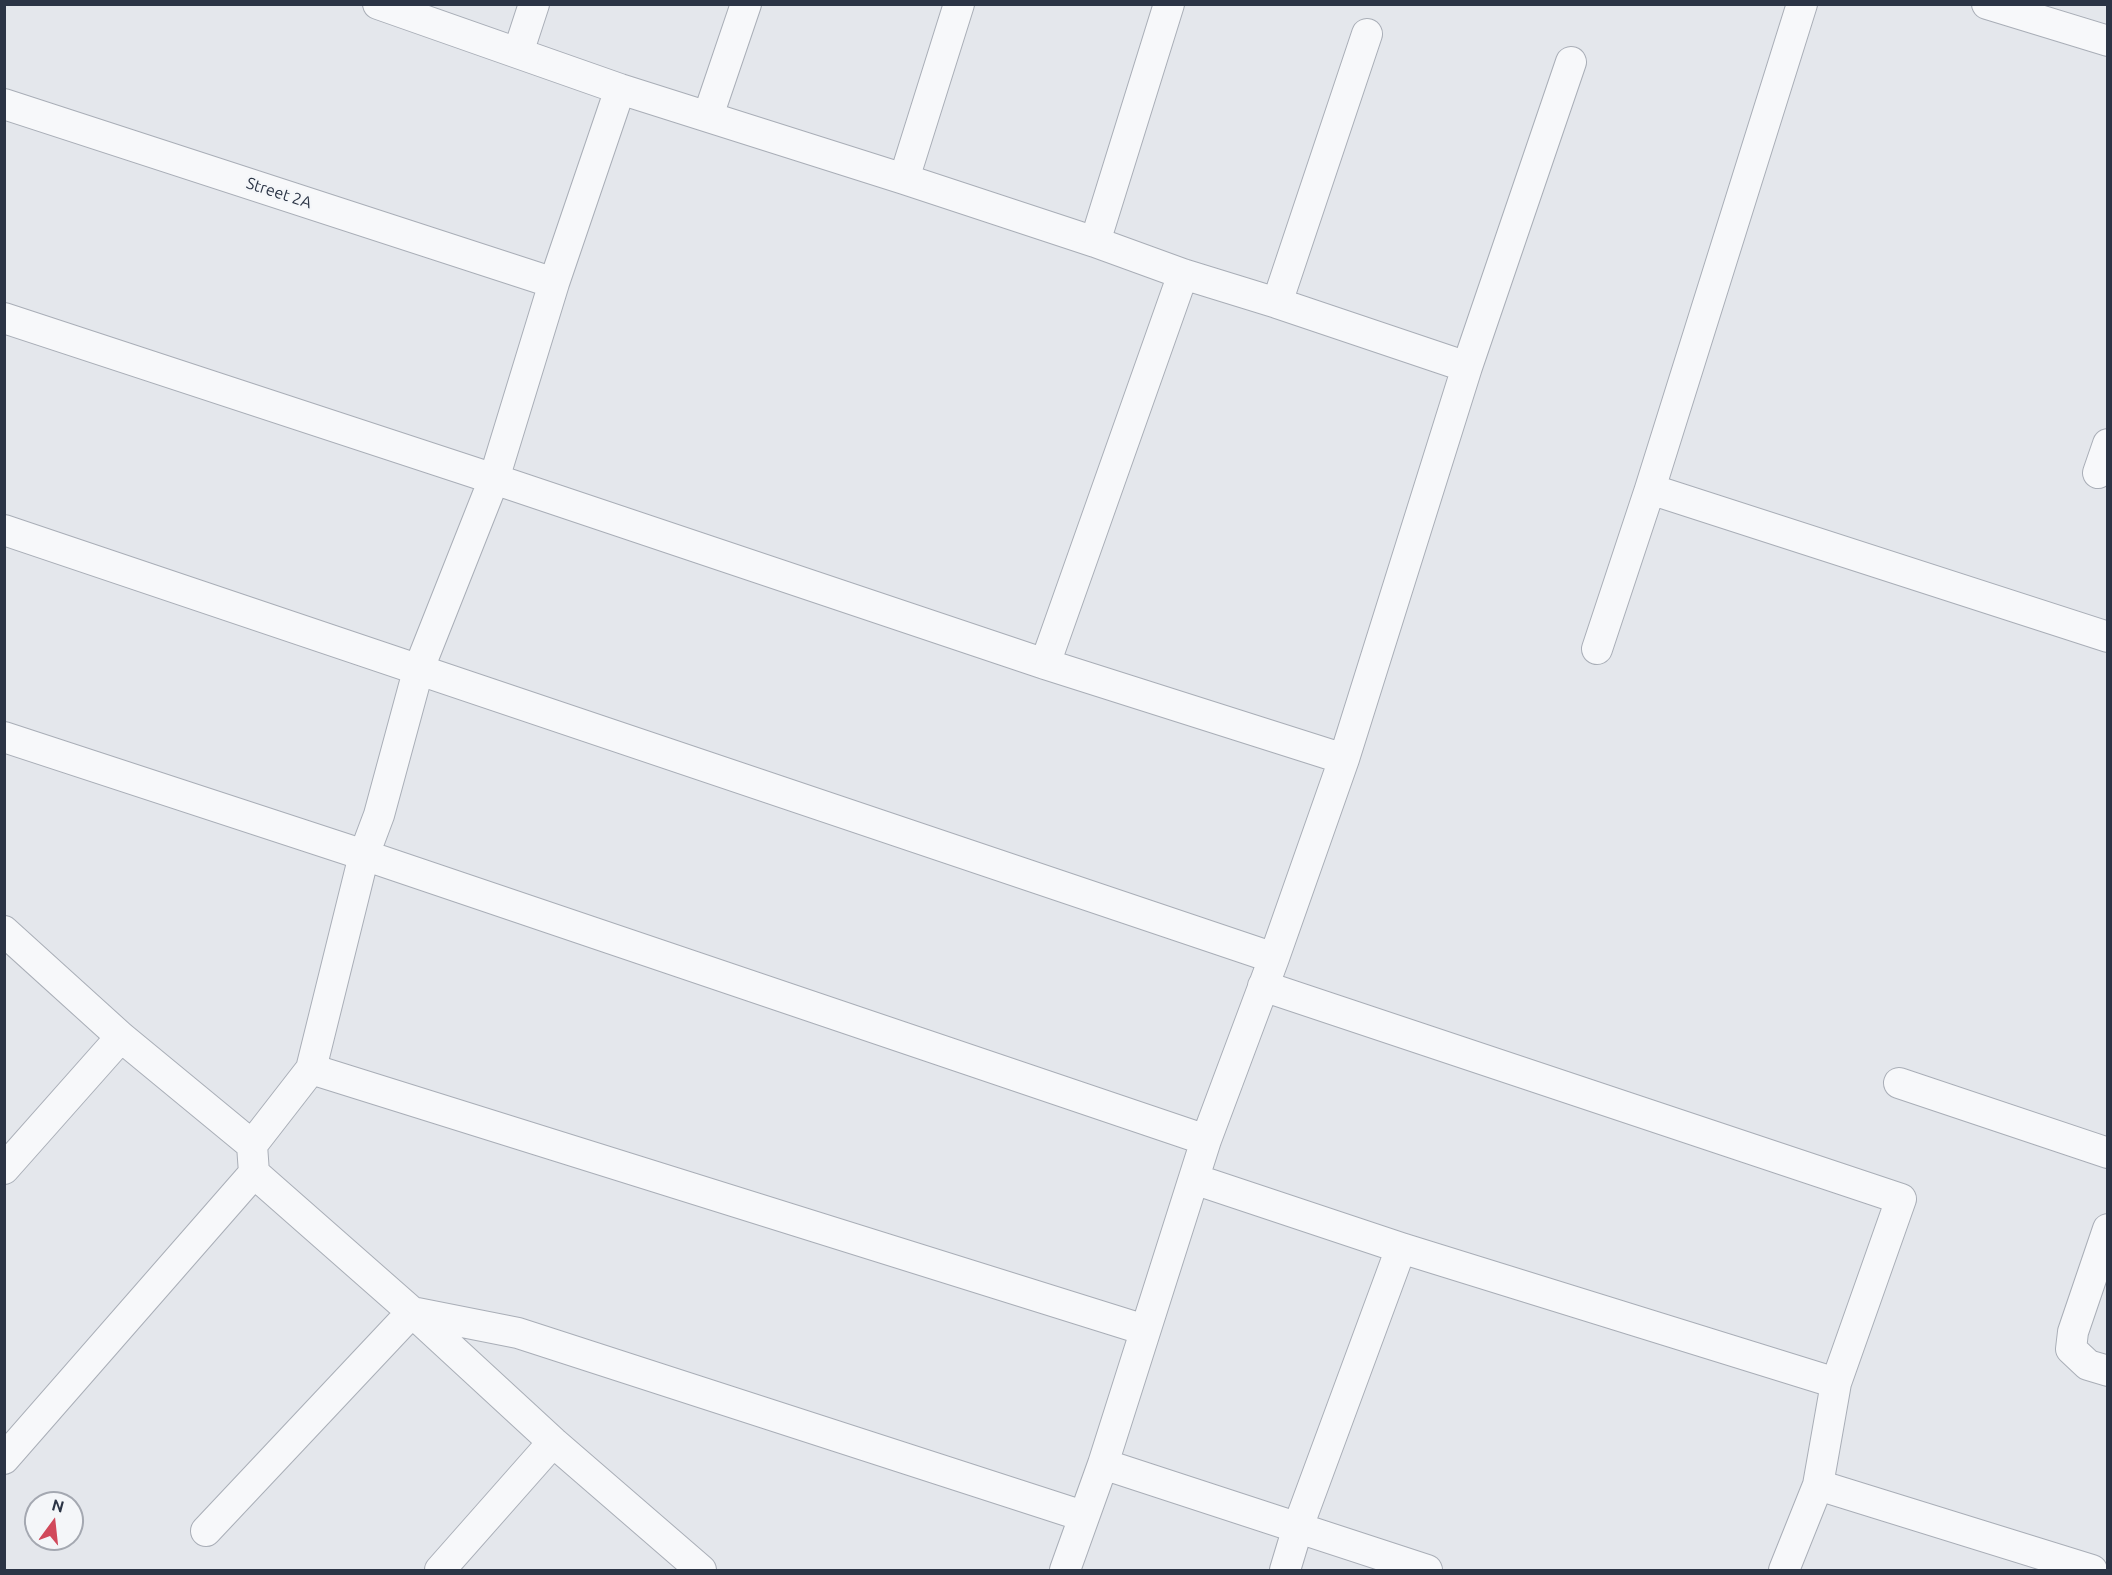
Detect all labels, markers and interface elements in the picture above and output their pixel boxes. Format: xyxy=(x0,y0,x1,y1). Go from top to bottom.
street label: Street 2A xyxy=(244,173,314,213)
north arrow xyxy=(24,1491,84,1551)
text: N xyxy=(50,1495,66,1516)

